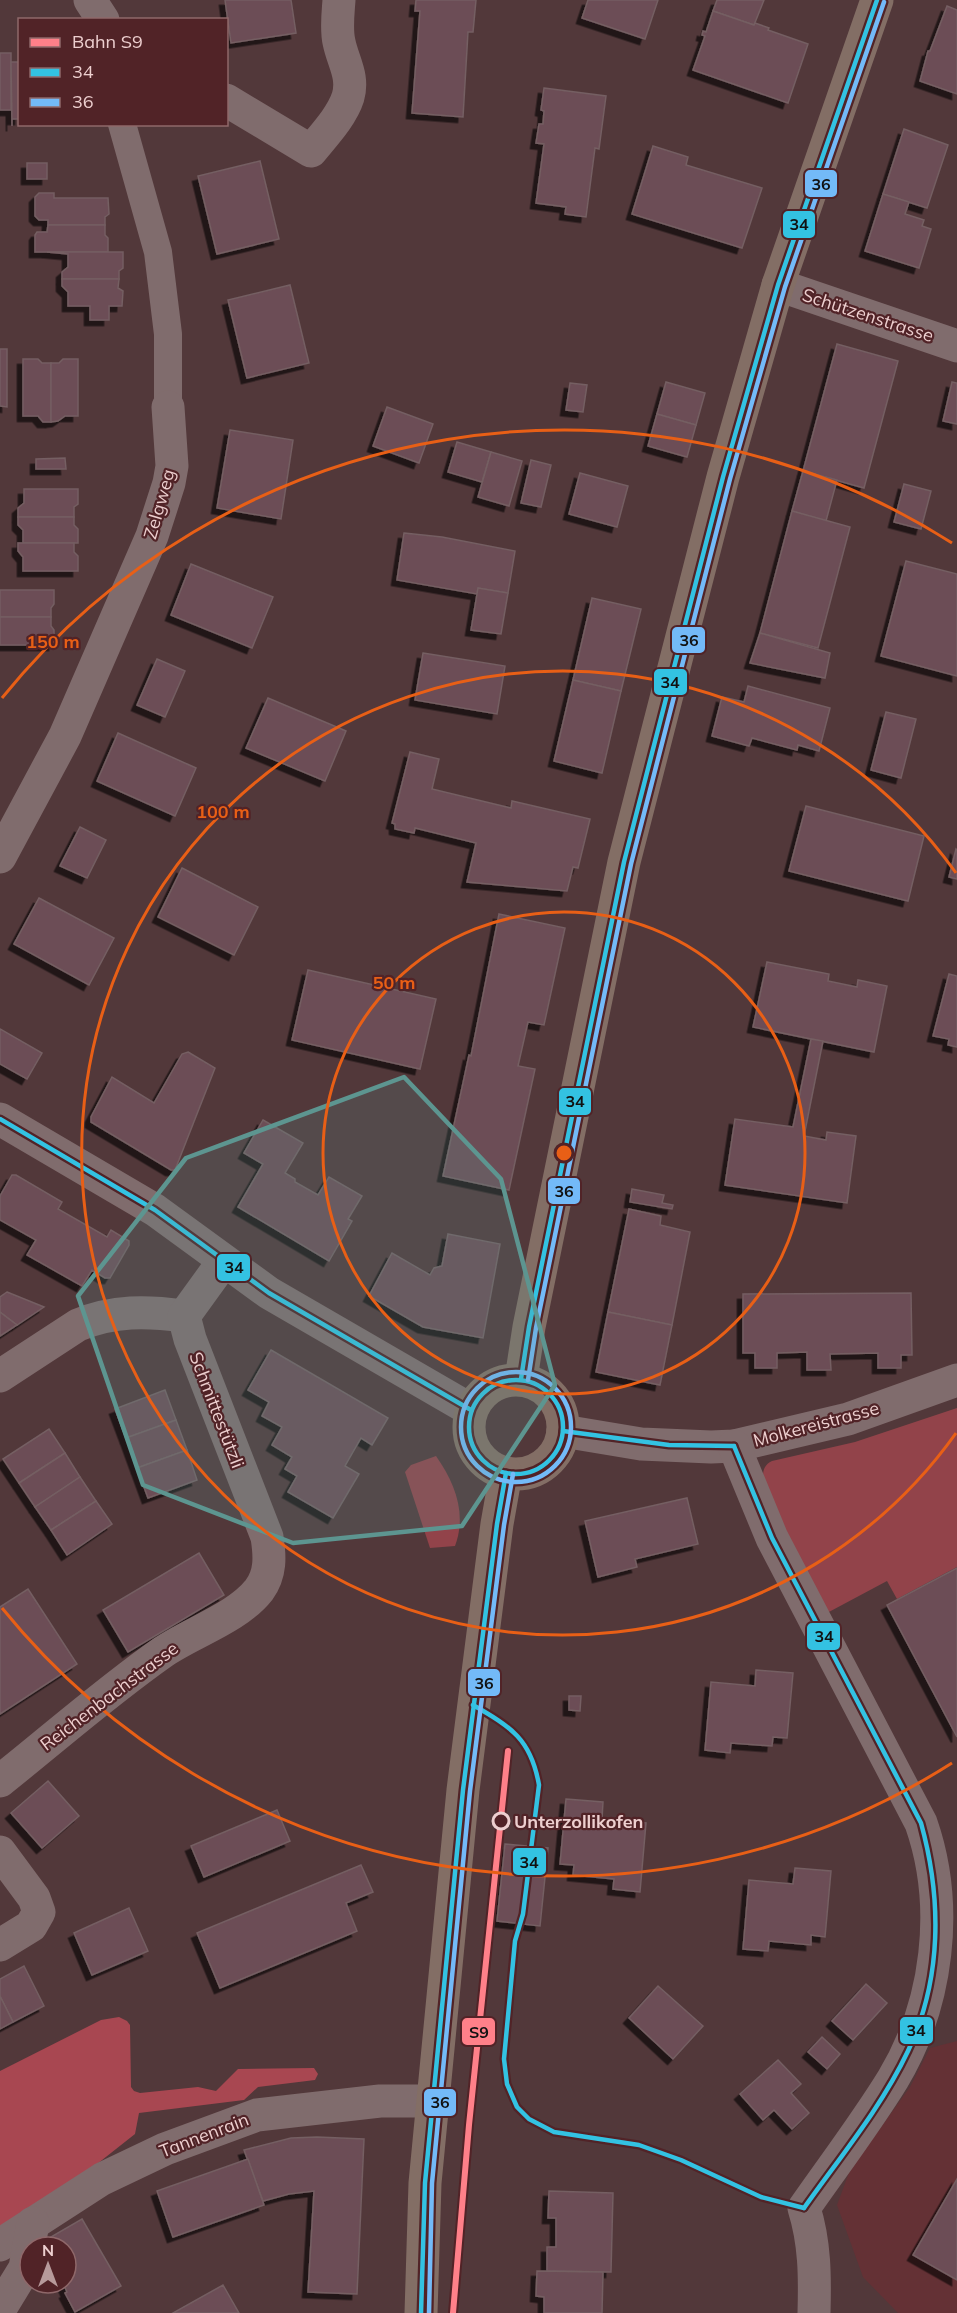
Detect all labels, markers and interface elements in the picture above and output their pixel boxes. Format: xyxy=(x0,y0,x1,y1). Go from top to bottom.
legend xyxy=(18,18,228,126)
text: Bahn S9 xyxy=(72,30,143,53)
text: 34 xyxy=(72,60,94,83)
text: 36 xyxy=(72,90,94,113)
line badge: 36 xyxy=(804,169,838,198)
text: 36 xyxy=(811,174,831,194)
line badge: 34 xyxy=(782,210,816,239)
text: 34 xyxy=(789,214,809,234)
street label: Schützenstrasse xyxy=(799,283,937,347)
street label: Zelgweg xyxy=(138,466,180,542)
line badge: 36 xyxy=(671,626,706,654)
text: 150 m xyxy=(26,630,80,653)
text: 36 xyxy=(679,630,699,650)
line badge: 34 xyxy=(653,668,688,696)
text: 34 xyxy=(660,672,680,692)
text: 100 m xyxy=(196,800,250,823)
text: 50 m xyxy=(373,971,415,994)
line badge: 34 xyxy=(558,1087,592,1116)
text: 34 xyxy=(565,1091,585,1111)
centre of rings xyxy=(554,1143,574,1163)
line badge: 36 xyxy=(547,1177,581,1205)
text: 36 xyxy=(554,1181,574,1201)
line badge: 34 xyxy=(216,1253,251,1282)
text: 34 xyxy=(224,1257,244,1277)
street label: Schmittestützli xyxy=(184,1349,250,1471)
street label: Molkereistrasse xyxy=(751,1396,881,1452)
line badge: 34 xyxy=(806,1622,841,1651)
text: 34 xyxy=(814,1626,834,1646)
street label: Reichenbachstrasse xyxy=(35,1636,183,1756)
line badge: 36 xyxy=(467,1668,501,1697)
text: 36 xyxy=(474,1673,494,1693)
place label: Unterzollikofen xyxy=(514,1810,643,1833)
marker: Unterzollikofen xyxy=(492,1812,510,1830)
line badge: 34 xyxy=(512,1847,547,1876)
text: 34 xyxy=(519,1852,539,1872)
line badge: 34 xyxy=(899,2016,934,2045)
line badge: S9 xyxy=(461,2017,496,2046)
text: 34 xyxy=(906,2020,926,2040)
text: S9 xyxy=(469,2022,489,2042)
line badge: 36 xyxy=(423,2088,457,2117)
text: 36 xyxy=(430,2092,450,2112)
street label: Tannenrain xyxy=(156,2107,252,2163)
north arrow xyxy=(18,2235,78,2295)
text: N xyxy=(42,2240,54,2260)

